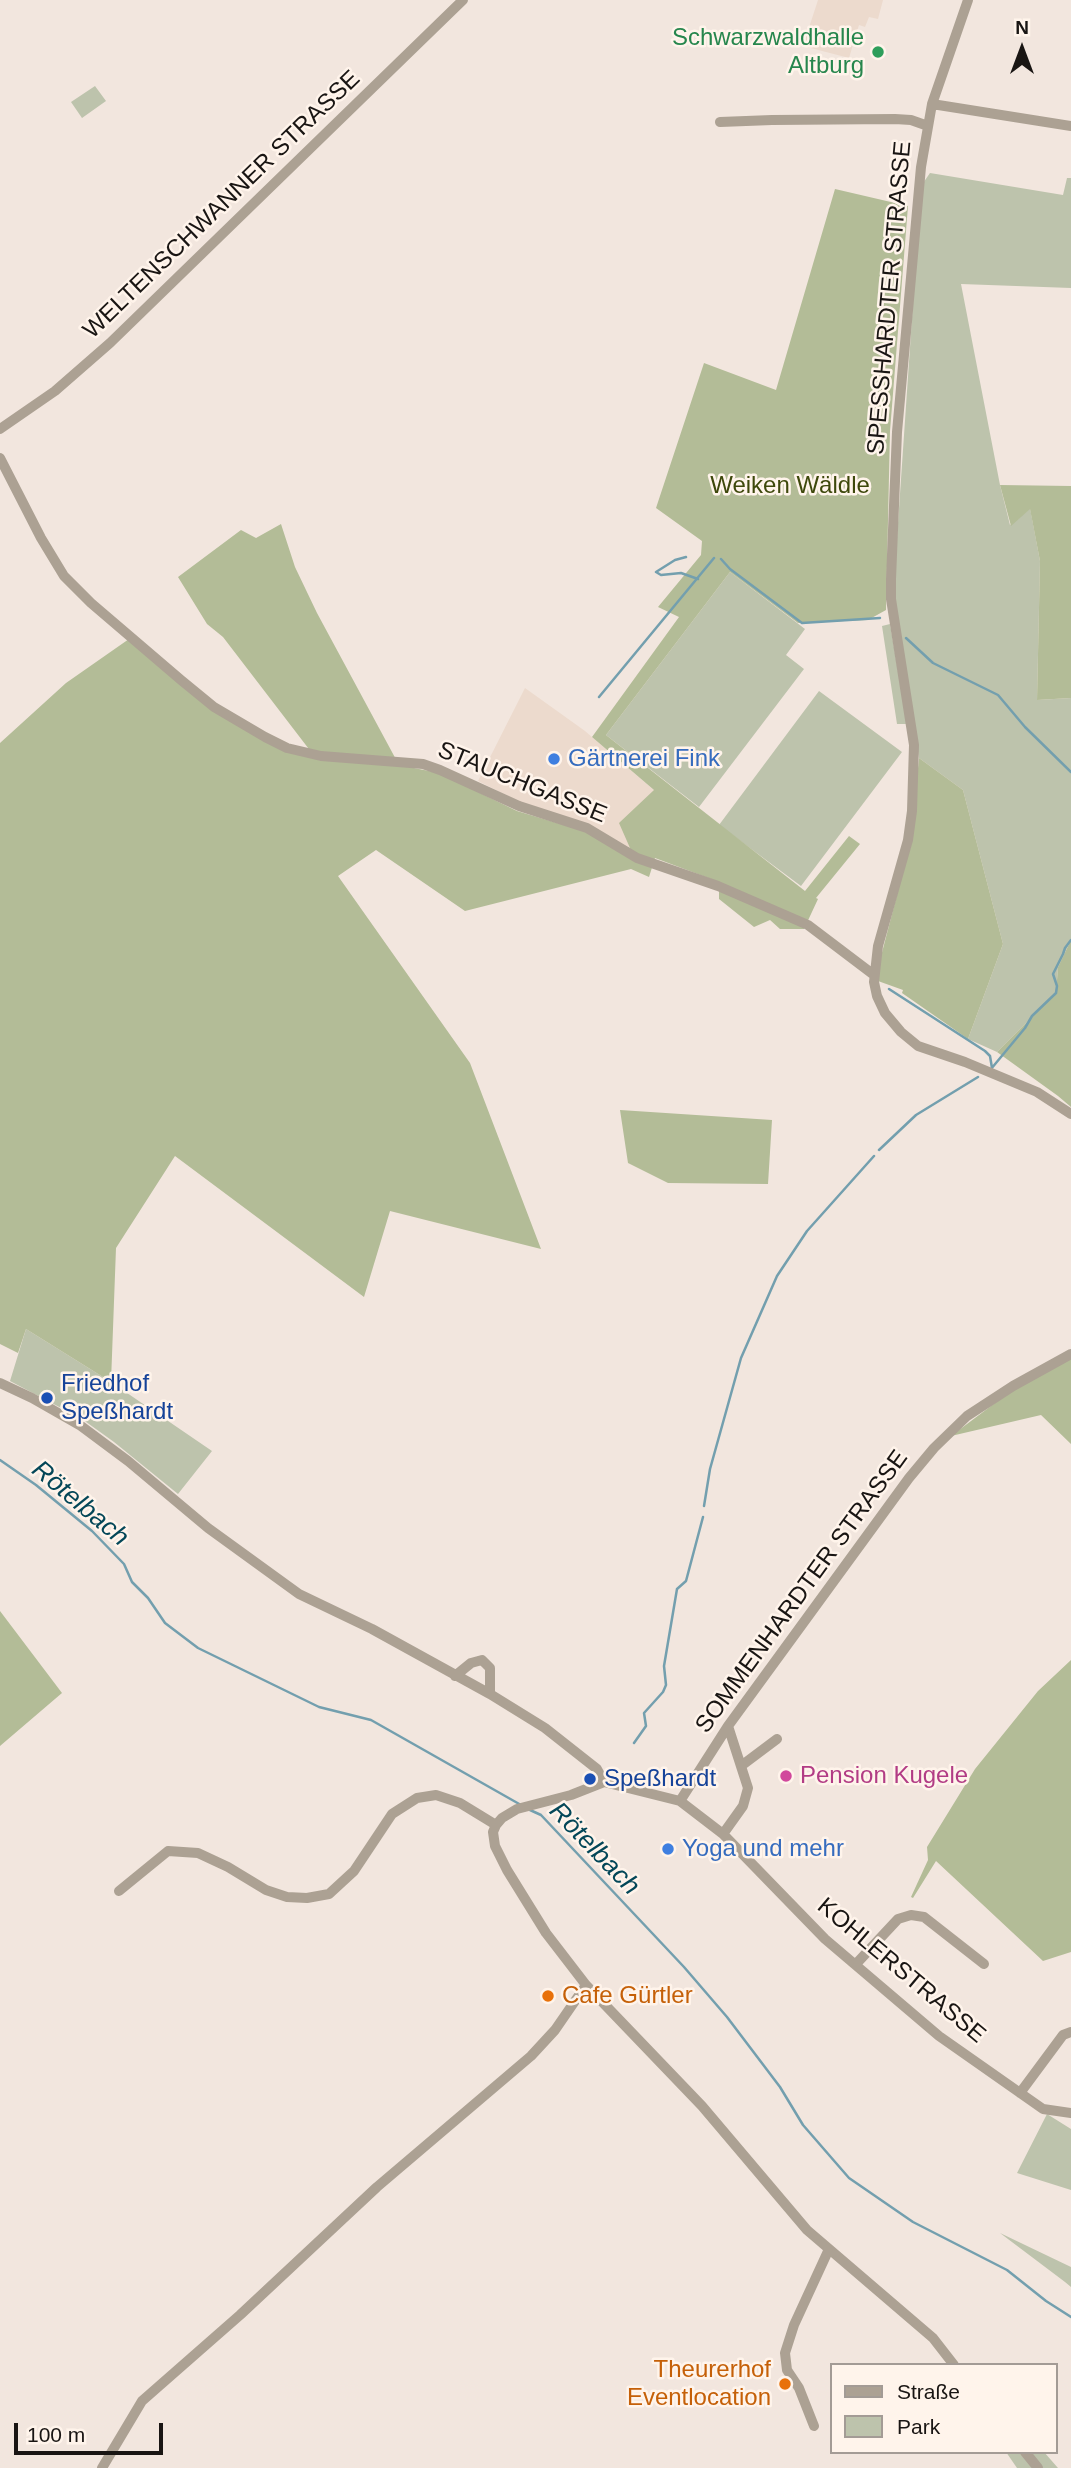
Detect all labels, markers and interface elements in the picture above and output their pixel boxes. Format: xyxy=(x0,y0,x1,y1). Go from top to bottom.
north arrow xyxy=(987,14,1057,84)
text: N xyxy=(1015,17,1029,38)
place label: Schwarzwaldhalle Altburg xyxy=(672,24,864,80)
marker: Schwarzwaldhalle Altburg xyxy=(870,44,886,60)
street label: WELTENSCHWANNER STRASSE xyxy=(78,65,366,345)
street label: SPESSHARDTER STRASSE xyxy=(862,140,918,456)
park label: Weiken Wäldle xyxy=(710,472,870,500)
street label: STAUCHGASSE xyxy=(433,736,611,830)
place label: Gärtnerei Fink xyxy=(568,745,720,773)
marker: Gärtnerei Fink xyxy=(546,751,562,767)
place label: Friedhof Speßhardt xyxy=(61,1370,173,1426)
marker: Friedhof Speßhardt xyxy=(39,1390,55,1406)
street label: SOMMENHARDTER STRASSE xyxy=(690,1445,914,1739)
water label: Rötelbach xyxy=(25,1454,135,1554)
place label: Pension Kugele xyxy=(800,1762,968,1790)
place label: Speßhardt xyxy=(604,1765,716,1793)
marker: Pension Kugele xyxy=(778,1768,794,1784)
marker: Speßhardt xyxy=(582,1771,598,1787)
water label: Rötelbach xyxy=(542,1796,646,1902)
place label: Yoga und mehr xyxy=(682,1835,844,1863)
marker: Yoga und mehr xyxy=(660,1841,676,1857)
street label: KOHLERSTRASSE xyxy=(811,1892,991,2050)
place label: Cafe Gürtler xyxy=(562,1982,693,2010)
marker: Cafe Gürtler xyxy=(540,1988,556,2004)
place label: Theurerhof Eventlocation xyxy=(627,2356,771,2412)
legend xyxy=(830,2363,1057,2454)
marker: Theurerhof Eventlocation xyxy=(777,2376,793,2392)
text: Straße xyxy=(897,2380,960,2403)
scale bar xyxy=(18,2408,166,2452)
text: Park xyxy=(897,2415,940,2438)
text: 100 m xyxy=(27,2423,85,2446)

